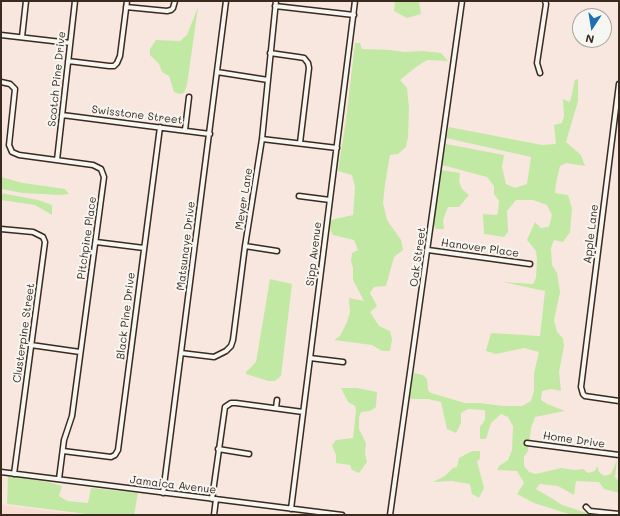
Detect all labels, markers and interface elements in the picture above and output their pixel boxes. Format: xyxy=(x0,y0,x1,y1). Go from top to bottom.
north arrow xyxy=(572,8,612,48)
street label: Scotch Pine Drive xyxy=(45,31,69,127)
text: N xyxy=(584,31,595,47)
street label: Swisstone Street xyxy=(91,103,183,127)
street label: Meyer Lane xyxy=(233,167,255,231)
street label: Pitchpine Place xyxy=(75,196,99,280)
street label: Matsunaye Drive xyxy=(174,201,198,291)
street label: Apple Lane xyxy=(581,204,601,264)
street label: Sipp Avenue xyxy=(304,221,324,287)
street label: Oak Street xyxy=(407,226,429,288)
street label: Hanover Place xyxy=(440,236,520,260)
street label: Black Pine Drive xyxy=(114,272,138,360)
street label: Clusterpine Street xyxy=(10,282,38,384)
street label: Home Drive xyxy=(542,429,606,451)
street label: Jamaica Avenue xyxy=(129,473,217,497)

